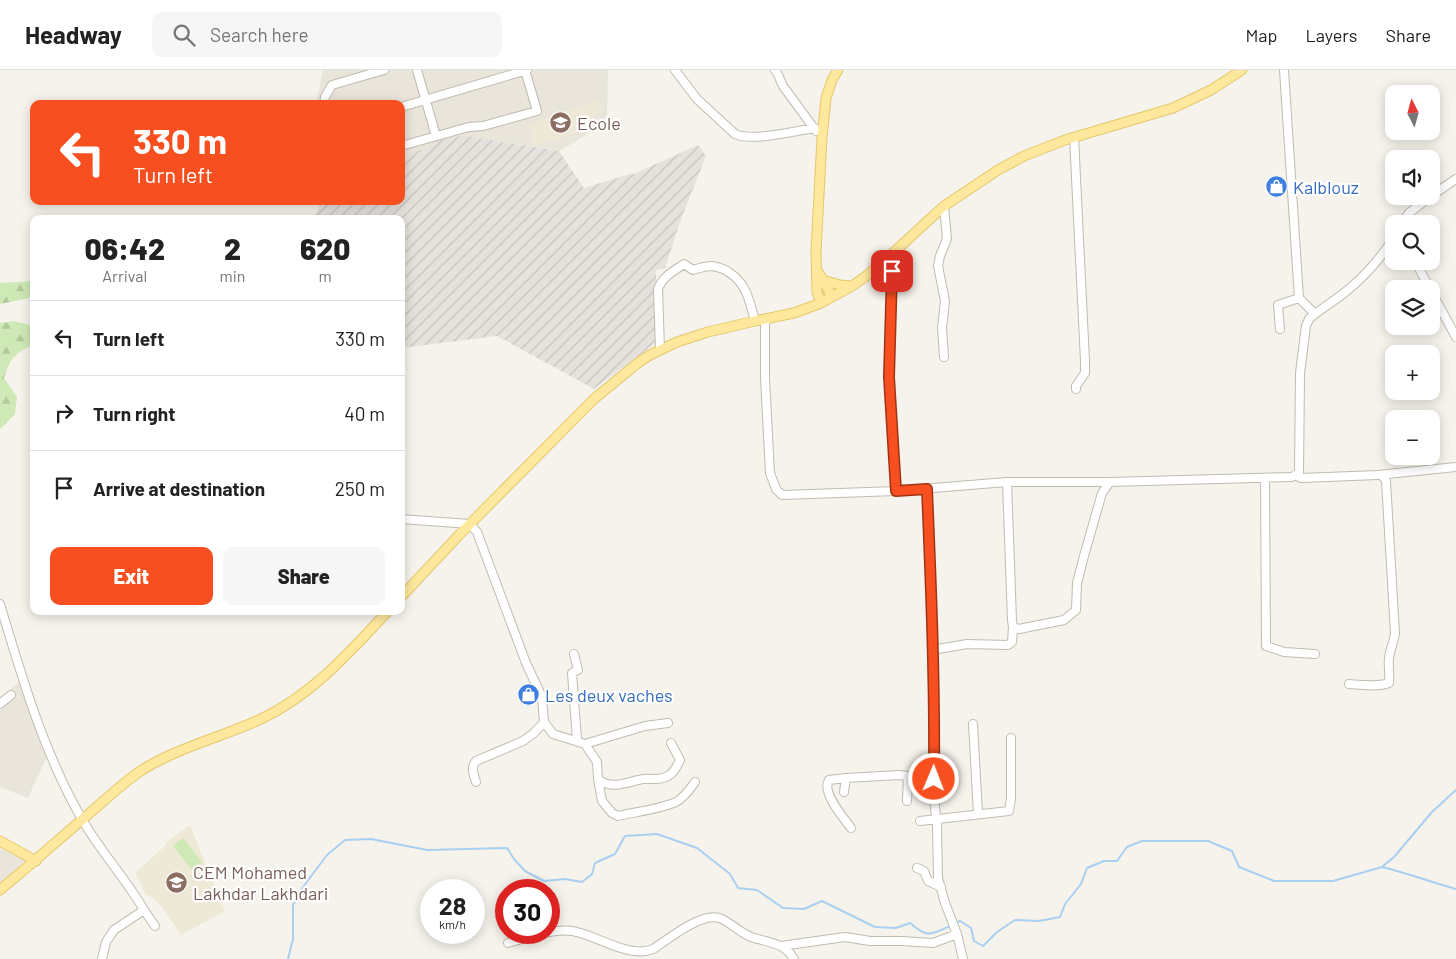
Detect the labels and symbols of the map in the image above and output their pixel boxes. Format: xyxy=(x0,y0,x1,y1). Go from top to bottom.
north arrow xyxy=(1385,85,1440,140)
school or university icon: Ecole xyxy=(549,111,573,135)
place label: Ecole xyxy=(577,112,621,134)
shop icon: Kalblouz xyxy=(1265,175,1289,199)
place label: Kalblouz xyxy=(1293,176,1359,198)
pin xyxy=(871,250,913,292)
shop icon: Les deux vaches xyxy=(517,683,541,707)
place label: Les deux vaches xyxy=(545,684,673,706)
position arrow xyxy=(907,752,959,804)
place label: CEM Mohamed Lakhdar Lakhdari xyxy=(193,861,328,904)
school or university icon: CEM Mohamed Lakhdar Lakhdari xyxy=(165,870,189,894)
speed limit sign: 30 xyxy=(495,879,560,944)

